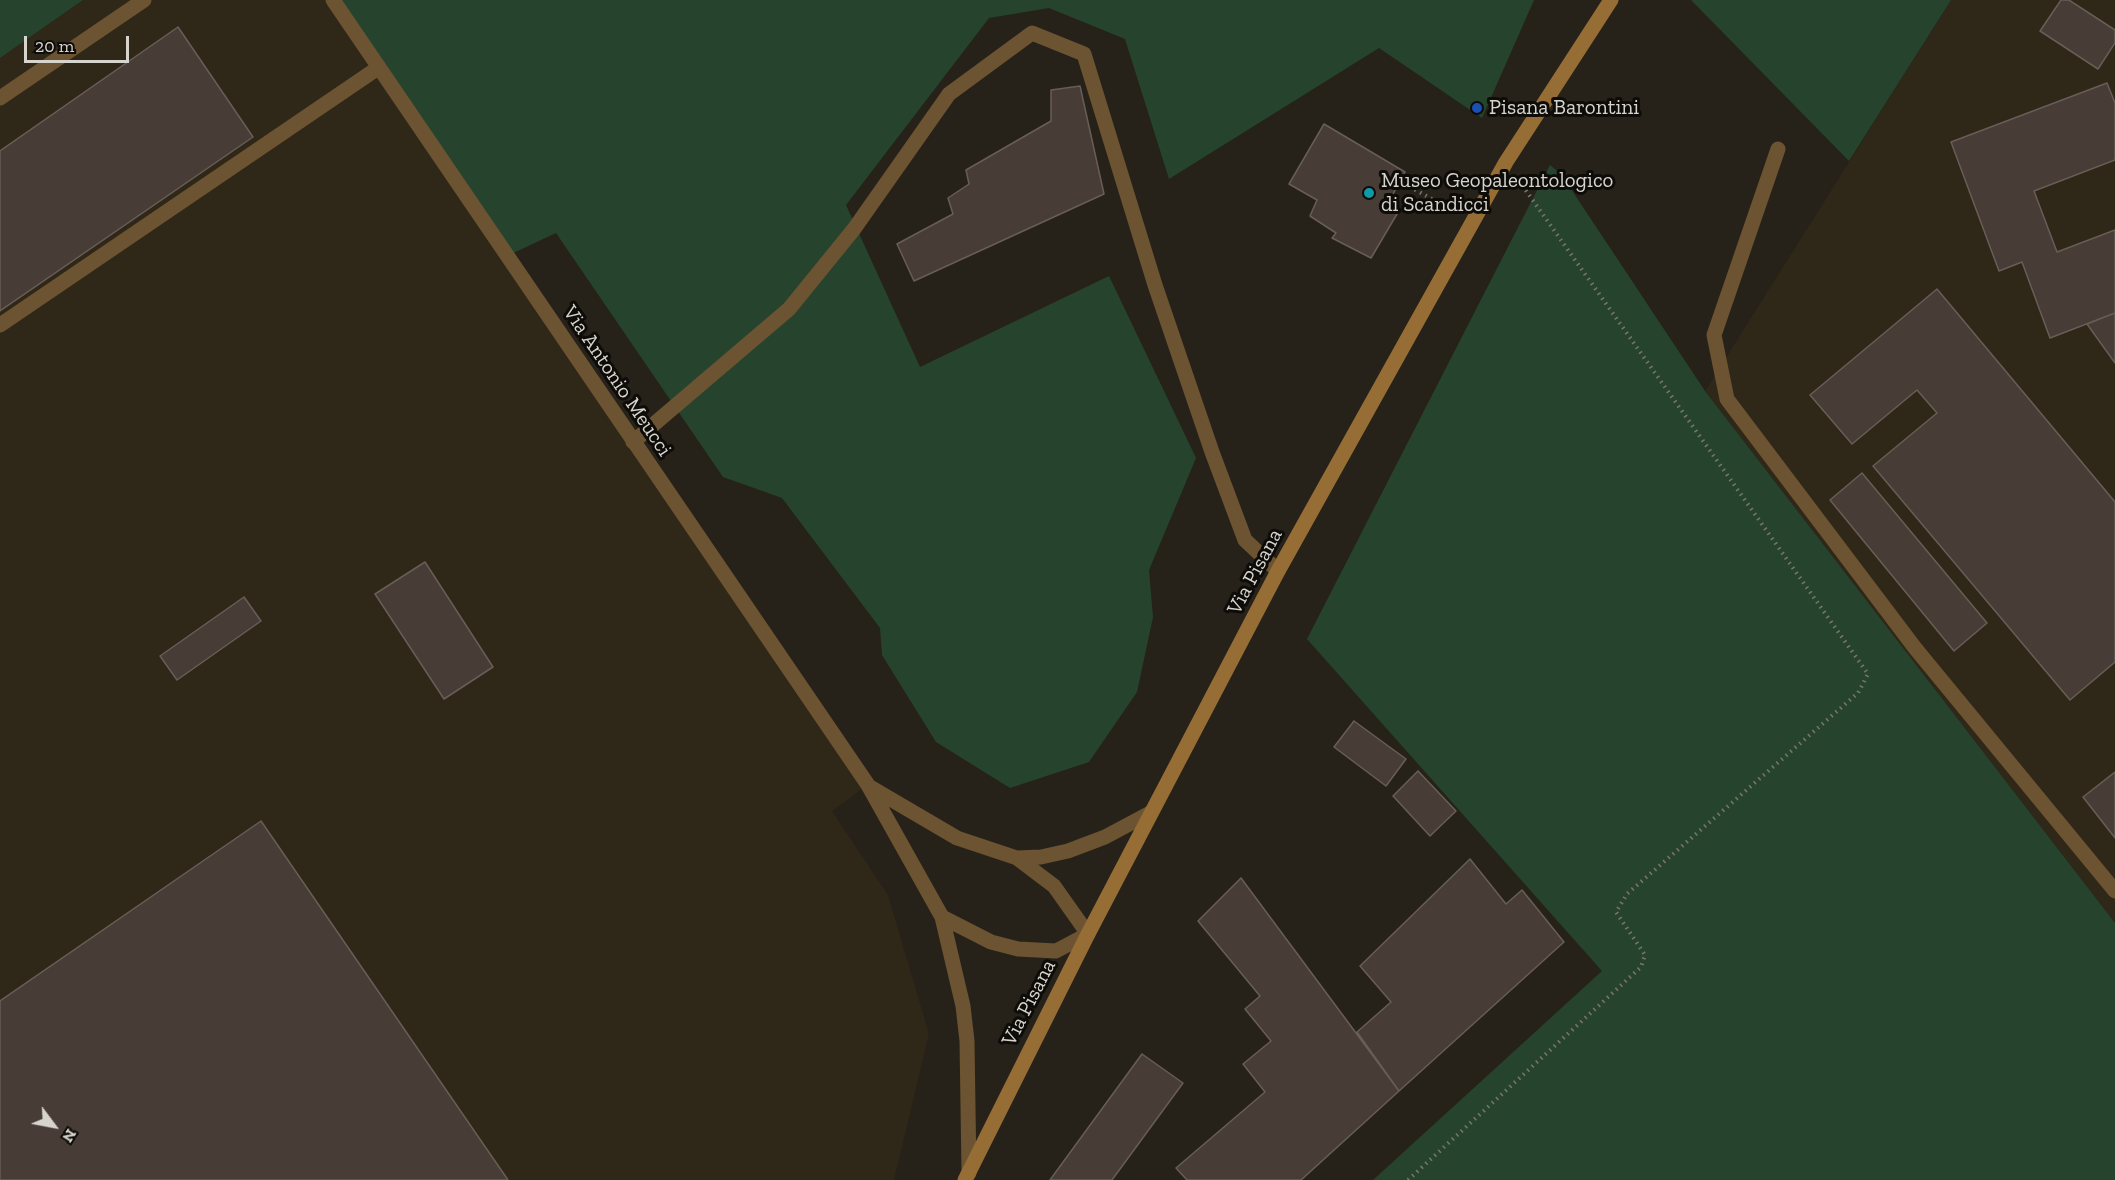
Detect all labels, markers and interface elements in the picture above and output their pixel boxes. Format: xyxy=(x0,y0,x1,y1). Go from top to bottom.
scale bar xyxy=(27,24,132,62)
text: 20 m xyxy=(35,35,74,57)
place label: Pisana Barontini xyxy=(1489,95,1639,121)
marker: Pisana Barontini xyxy=(1470,101,1484,115)
place label: Museo Geopaleontologico di Scandicci xyxy=(1381,168,1613,218)
marker: Museo Geopaleontologico di Scandicci xyxy=(1362,186,1376,200)
street label: Via Antonio Meucci xyxy=(557,301,677,461)
street label: Via Pisana xyxy=(1222,525,1288,619)
street label: Via Pisana xyxy=(997,956,1061,1050)
north arrow xyxy=(24,1096,84,1156)
text: N xyxy=(58,1126,81,1146)

